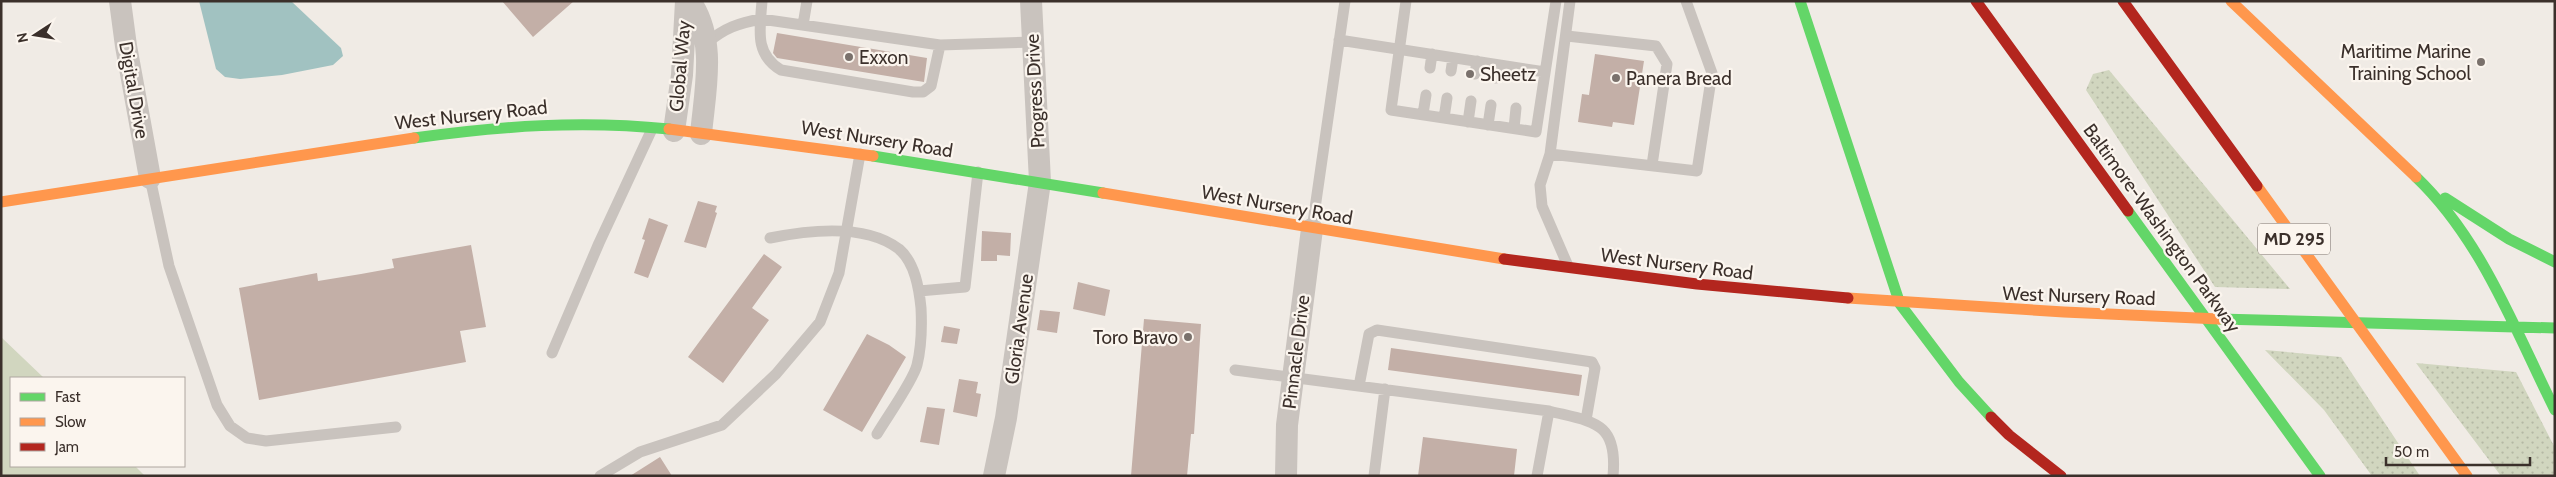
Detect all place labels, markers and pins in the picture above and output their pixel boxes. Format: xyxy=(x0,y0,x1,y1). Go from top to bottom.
place label: Maritime Marine Training School xyxy=(2341,40,2472,85)
place label: Exxon xyxy=(859,46,908,69)
marker: Exxon xyxy=(843,51,855,63)
marker: Maritime Marine Training School xyxy=(2475,56,2487,68)
place label: Sheetz xyxy=(1480,63,1536,86)
place label: Panera Bread xyxy=(1626,67,1732,90)
marker: Sheetz xyxy=(1464,68,1476,80)
marker: Panera Bread xyxy=(1610,72,1622,84)
place label: Toro Bravo xyxy=(1093,326,1178,349)
marker: Toro Bravo xyxy=(1182,331,1194,343)

